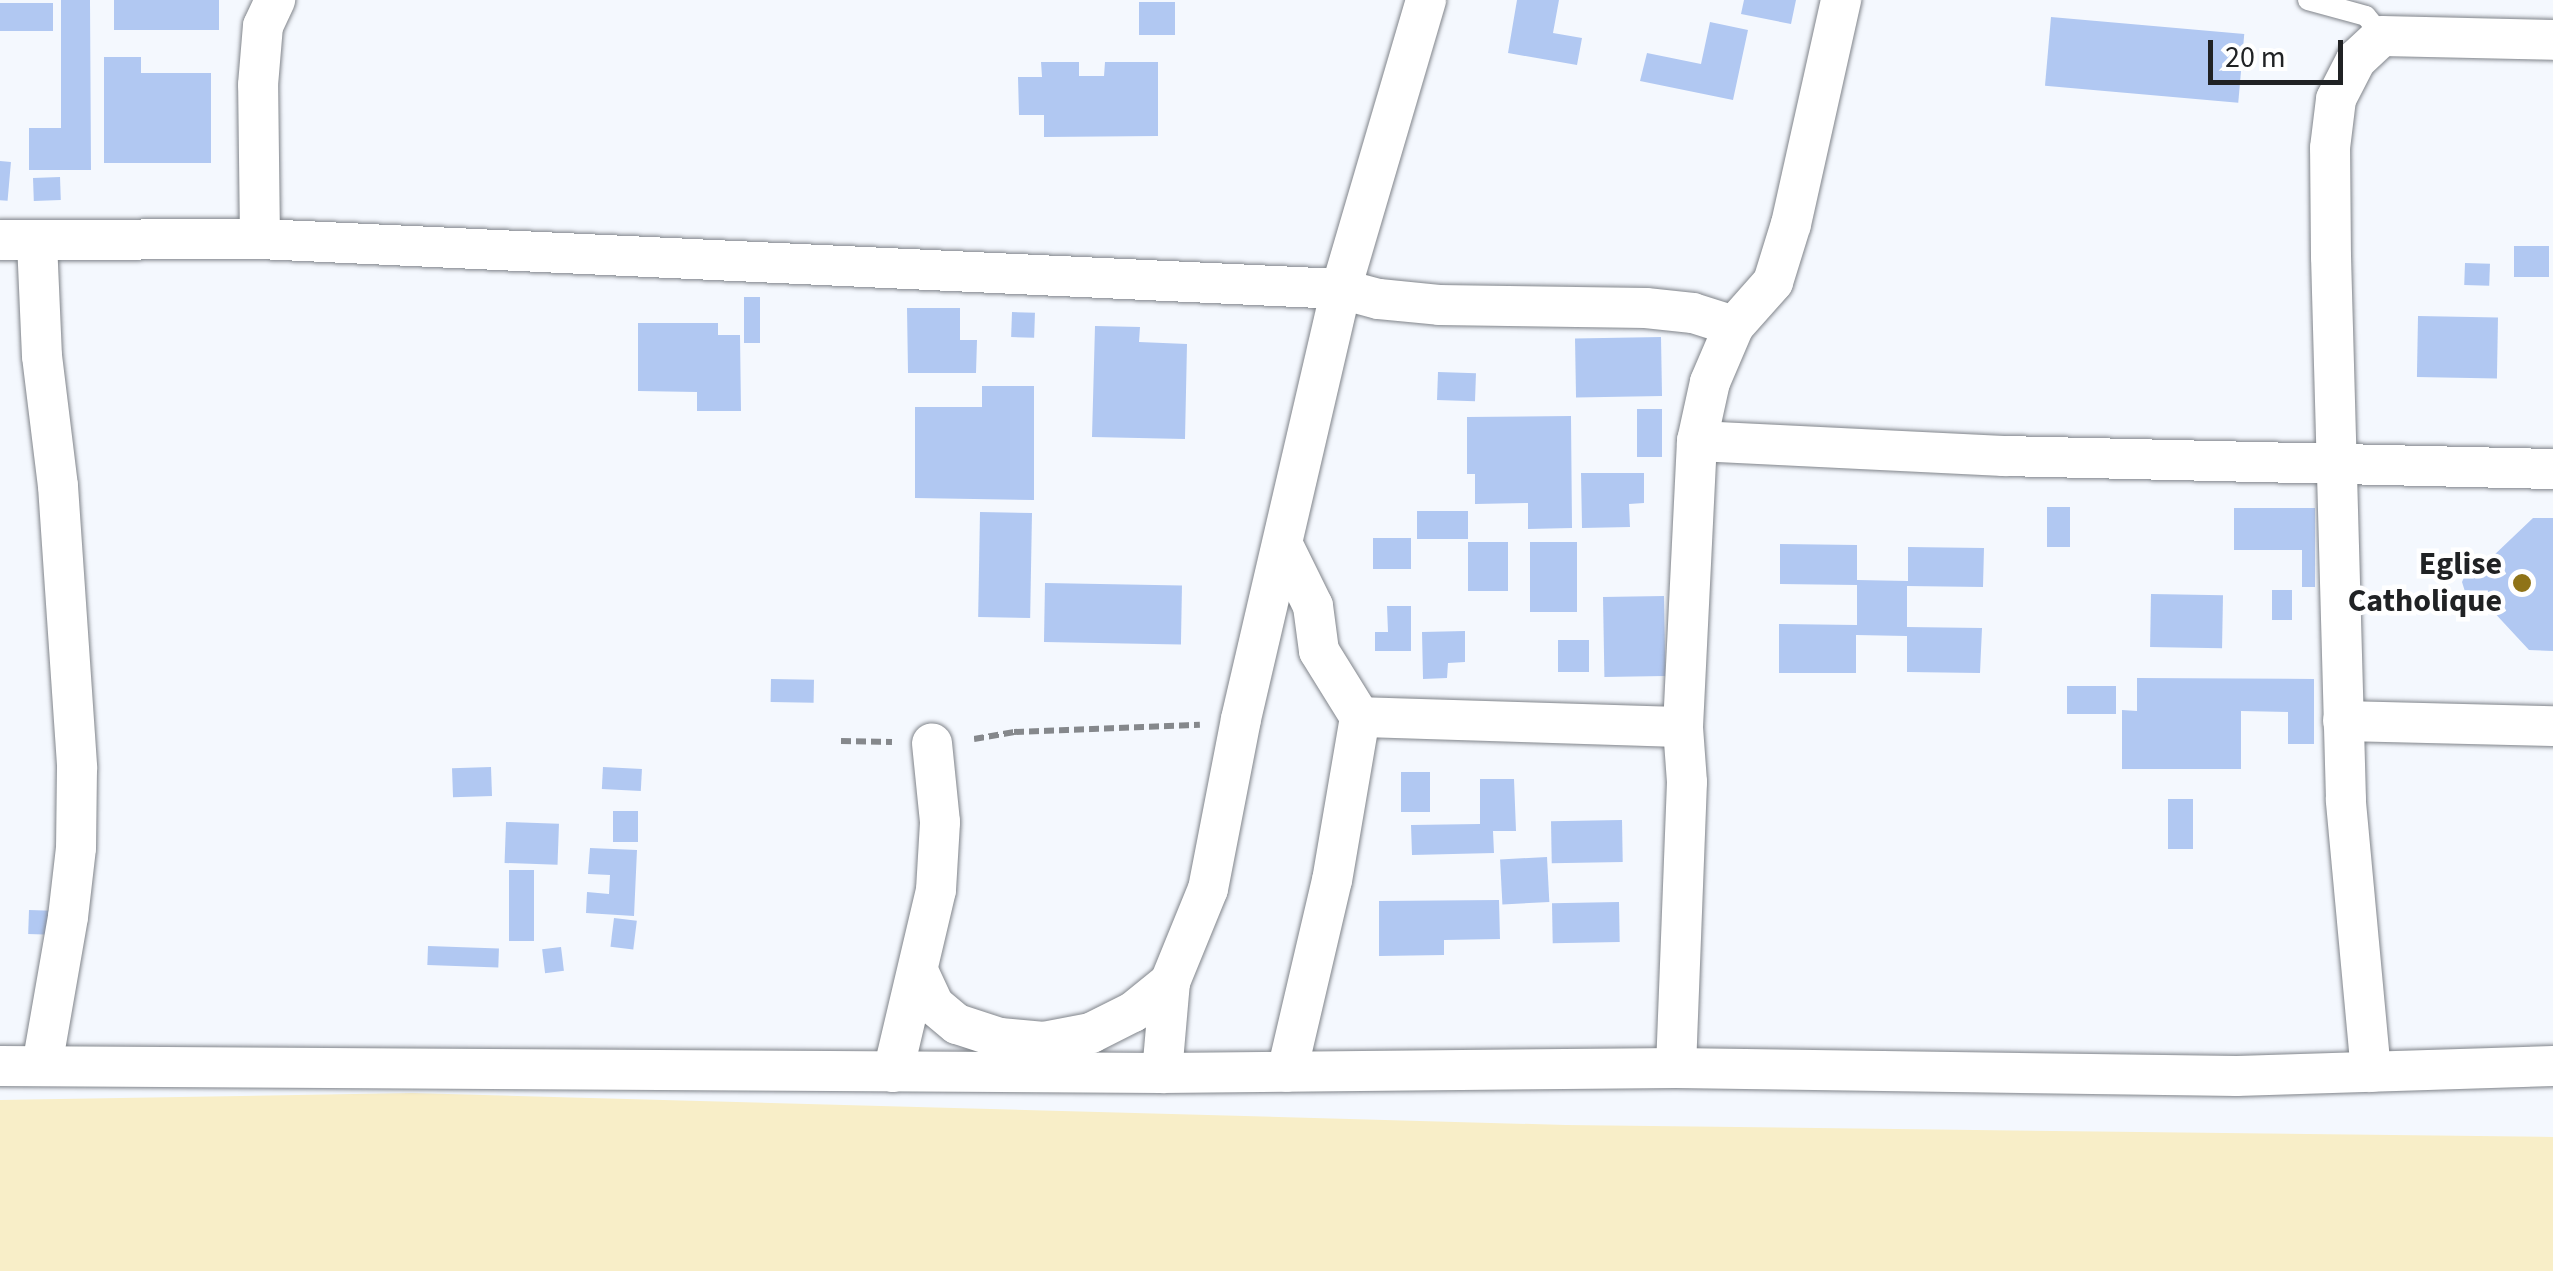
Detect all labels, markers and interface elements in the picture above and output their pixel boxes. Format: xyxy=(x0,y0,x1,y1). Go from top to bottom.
scale bar xyxy=(2213,20,2348,82)
text: 20 m xyxy=(2225,36,2286,79)
place label: Eglise Catholique xyxy=(2348,546,2502,621)
marker: Eglise Catholique xyxy=(2511,572,2533,594)

